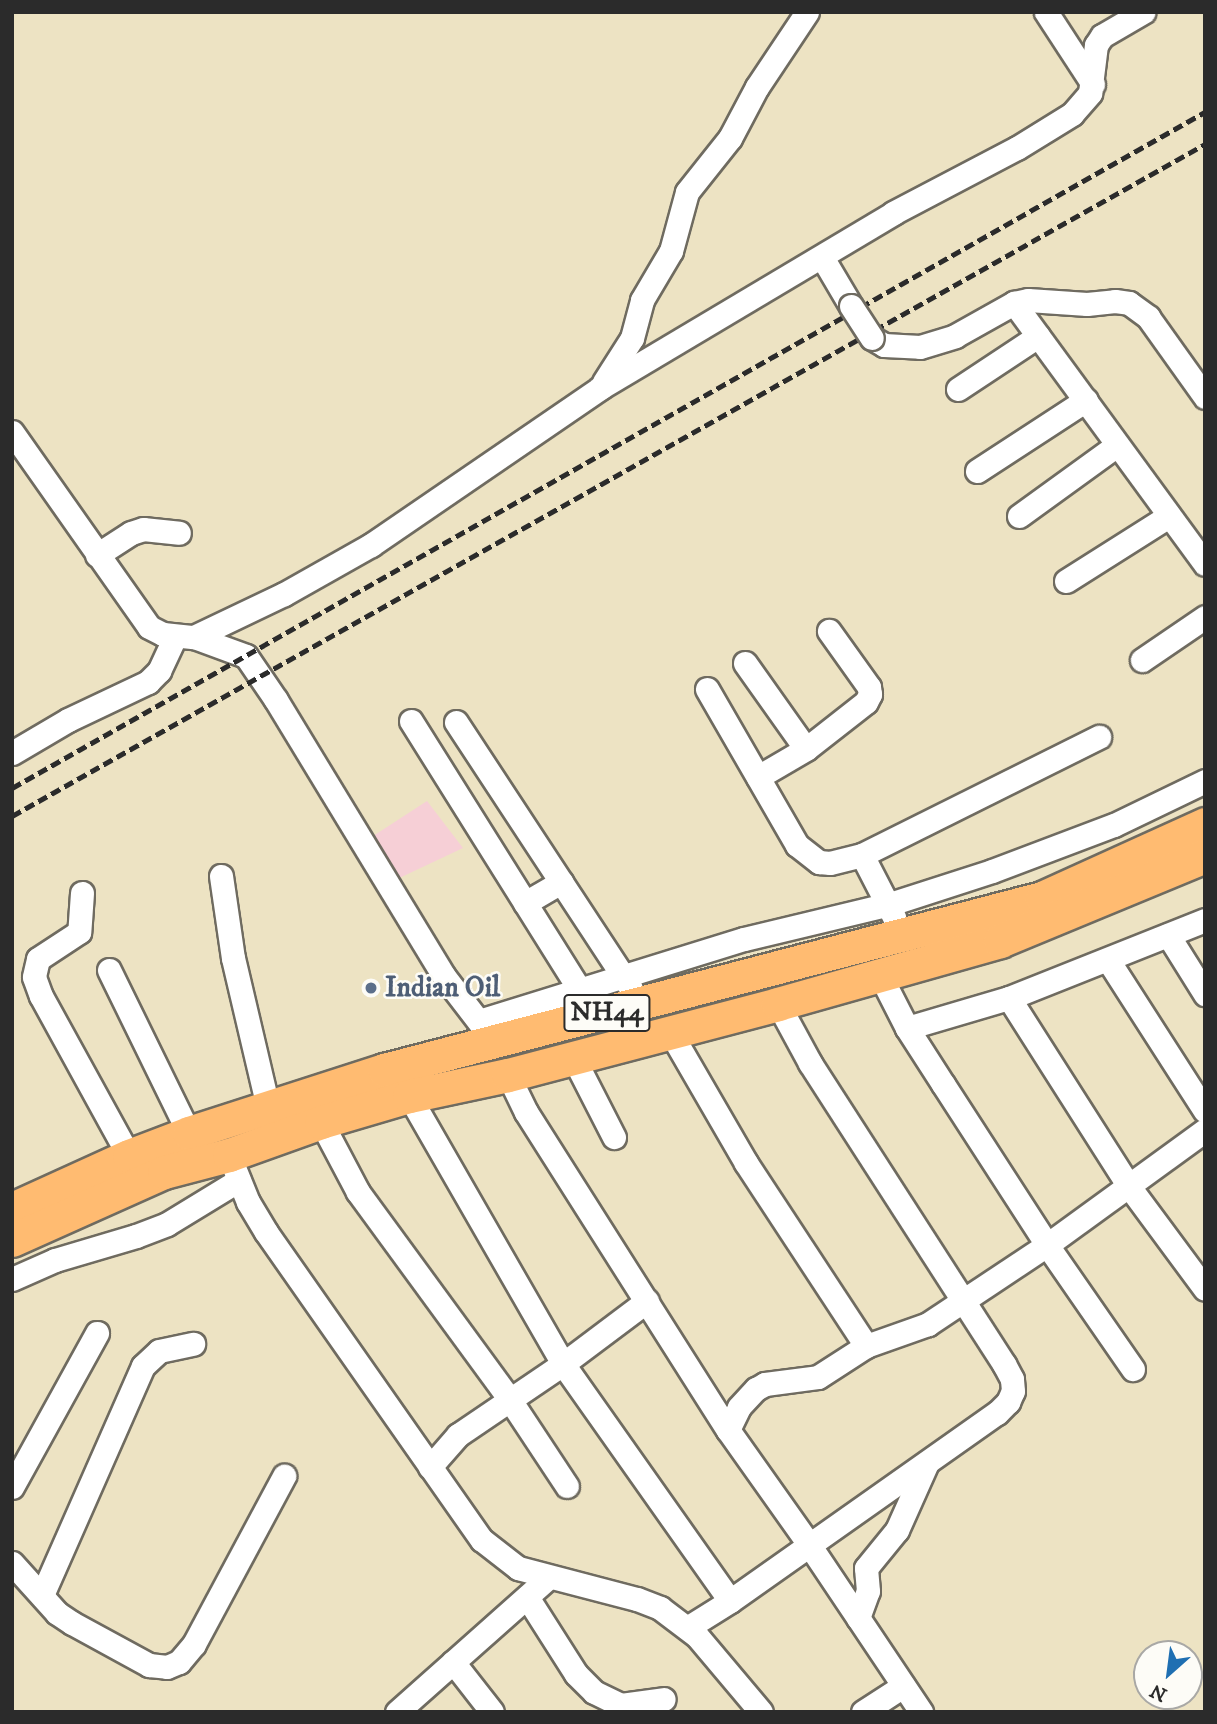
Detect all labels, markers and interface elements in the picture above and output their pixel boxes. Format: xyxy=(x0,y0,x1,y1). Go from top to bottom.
place label: Indian Oil xyxy=(385,971,500,1005)
marker: Indian Oil xyxy=(363,980,379,996)
road number: NH44 xyxy=(563,990,651,1036)
north arrow xyxy=(1133,1640,1203,1710)
text: N xyxy=(1147,1678,1171,1706)

